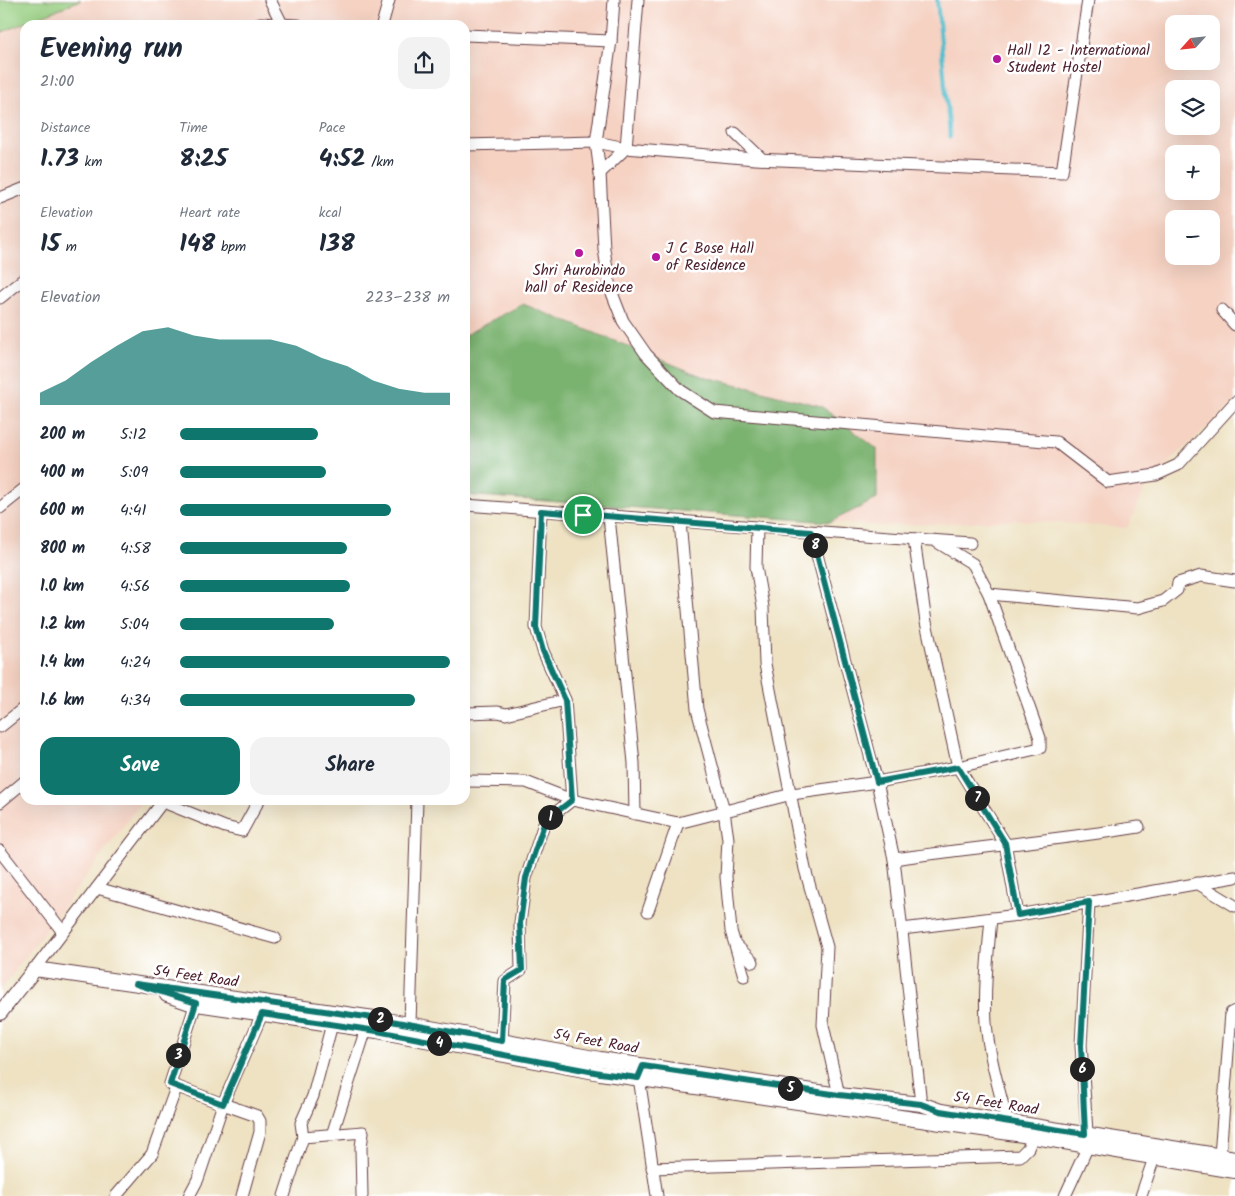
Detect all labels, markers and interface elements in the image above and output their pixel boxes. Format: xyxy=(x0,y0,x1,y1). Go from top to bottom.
north arrow xyxy=(1165,15,1220,70)
map controls xyxy=(1165,15,1220,265)
text: Evening run xyxy=(40,27,183,72)
button: share xyxy=(398,37,450,89)
place label: Hall 12 - International Student Hostel xyxy=(1007,39,1150,80)
marker: Hall 12 - International Student Hostel xyxy=(991,53,1003,65)
text: 21:00 xyxy=(40,69,74,94)
button: layers xyxy=(1165,80,1220,135)
text: Distance xyxy=(40,117,90,139)
text: Time xyxy=(179,117,208,139)
text: Pace xyxy=(319,117,345,139)
text: 1.73 xyxy=(40,139,79,179)
text: 8:25 xyxy=(179,139,227,179)
text: 4:52 xyxy=(319,139,366,179)
button: + xyxy=(1165,145,1220,200)
text: km xyxy=(79,151,102,173)
text: /km xyxy=(366,151,394,173)
text: Elevation xyxy=(40,202,93,224)
text: Heart rate xyxy=(179,202,240,224)
text: kcal xyxy=(319,202,341,224)
button: − xyxy=(1165,210,1220,265)
text: 15 xyxy=(40,224,60,264)
text: 148 xyxy=(179,224,215,264)
text: 138 xyxy=(319,224,355,264)
text: m xyxy=(60,236,77,258)
text: bpm xyxy=(215,236,246,258)
place label: J C Bose Hall of Residence xyxy=(666,237,754,278)
marker: Shri Aurobindo hall of Residence xyxy=(573,247,585,259)
marker: J C Bose Hall of Residence xyxy=(650,251,662,263)
place label: Shri Aurobindo hall of Residence xyxy=(525,259,633,300)
text: Elevation xyxy=(40,285,101,310)
text: 223–238 m xyxy=(365,285,450,310)
text: 200 m xyxy=(40,422,85,447)
text: 5:12 xyxy=(120,422,147,447)
text: 400 m xyxy=(40,460,84,485)
text: 5:09 xyxy=(120,460,148,485)
pin xyxy=(562,494,604,536)
text: 600 m xyxy=(40,498,84,523)
text: 4:41 xyxy=(120,498,147,523)
icon: arrive xyxy=(569,501,597,529)
pin: 8 xyxy=(802,532,828,558)
text: 8 xyxy=(811,534,820,556)
text: 800 m xyxy=(40,536,85,561)
text: 4:58 xyxy=(120,536,151,561)
text: 1.0 km xyxy=(40,574,84,599)
text: 4:56 xyxy=(120,574,150,599)
text: 1.2 km xyxy=(40,612,85,637)
text: 5:04 xyxy=(120,612,149,637)
text: 1.4 km xyxy=(40,650,85,675)
text: 4:24 xyxy=(120,650,151,675)
text: 1.6 km xyxy=(40,688,84,713)
text: 4:34 xyxy=(120,688,151,713)
button: Save xyxy=(40,737,240,795)
button: Share xyxy=(250,737,450,795)
pin: 7 xyxy=(964,786,990,810)
text: 7 xyxy=(974,787,981,809)
pin: 1 xyxy=(538,804,562,830)
text: 1 xyxy=(548,806,553,828)
street label: 54 Feet Road xyxy=(152,959,240,995)
pin: 2 xyxy=(368,1006,392,1032)
text: 2 xyxy=(376,1008,385,1030)
street label: 54 Feet Road xyxy=(552,1023,641,1061)
pin: 4 xyxy=(426,1030,452,1056)
text: 4 xyxy=(436,1032,443,1054)
pin: 3 xyxy=(166,1042,190,1068)
text: 3 xyxy=(175,1044,182,1066)
pin: 6 xyxy=(1070,1056,1094,1082)
text: 6 xyxy=(1079,1058,1086,1080)
pin: 5 xyxy=(778,1076,802,1100)
text: 5 xyxy=(787,1077,794,1099)
street label: 54 Feet Road xyxy=(952,1085,1040,1123)

